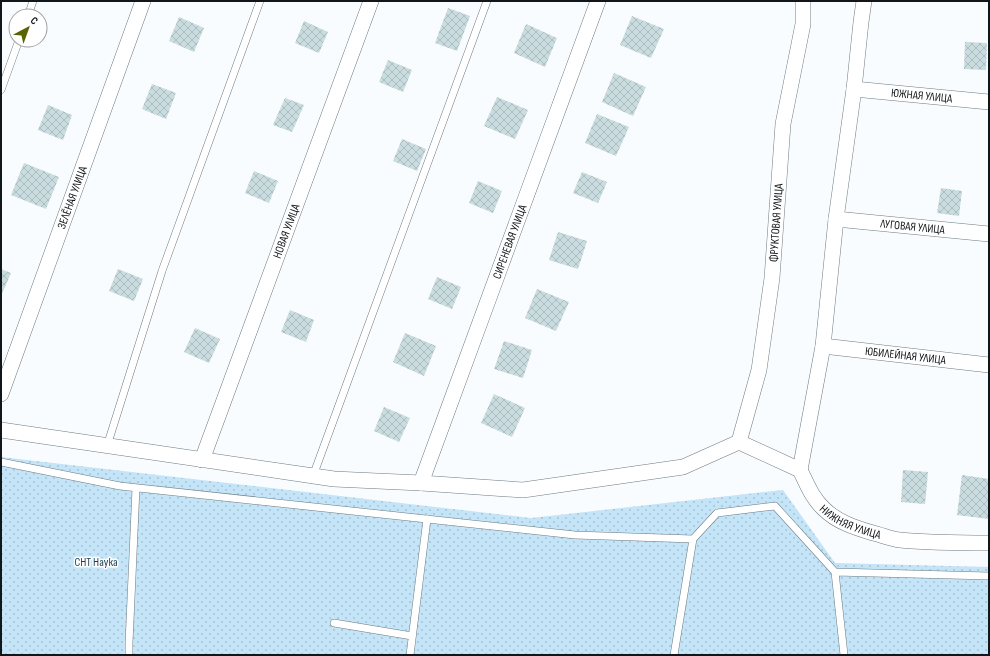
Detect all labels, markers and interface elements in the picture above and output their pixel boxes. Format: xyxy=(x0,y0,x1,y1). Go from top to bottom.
north arrow xyxy=(8,8,48,48)
text: С xyxy=(28,14,41,28)
street label: ЮЖНАЯ УЛИЦА xyxy=(890,85,954,106)
street label: ЗЕЛЁНАЯ УЛИЦА xyxy=(54,163,91,231)
street label: ФРУКТОВАЯ УЛИЦА xyxy=(766,182,786,263)
street label: НОВАЯ УЛИЦА xyxy=(269,201,303,260)
street label: СИРЕНЕВАЯ УЛИЦА xyxy=(489,202,530,281)
street label: ЛУГОВАЯ УЛИЦА xyxy=(879,216,946,237)
street label: ЮБИЛЕЙНАЯ УЛИЦА xyxy=(864,343,948,368)
street label: НИЖНЯЯ УЛИЦА xyxy=(816,501,883,542)
park label: СНТ Наука xyxy=(74,555,118,570)

